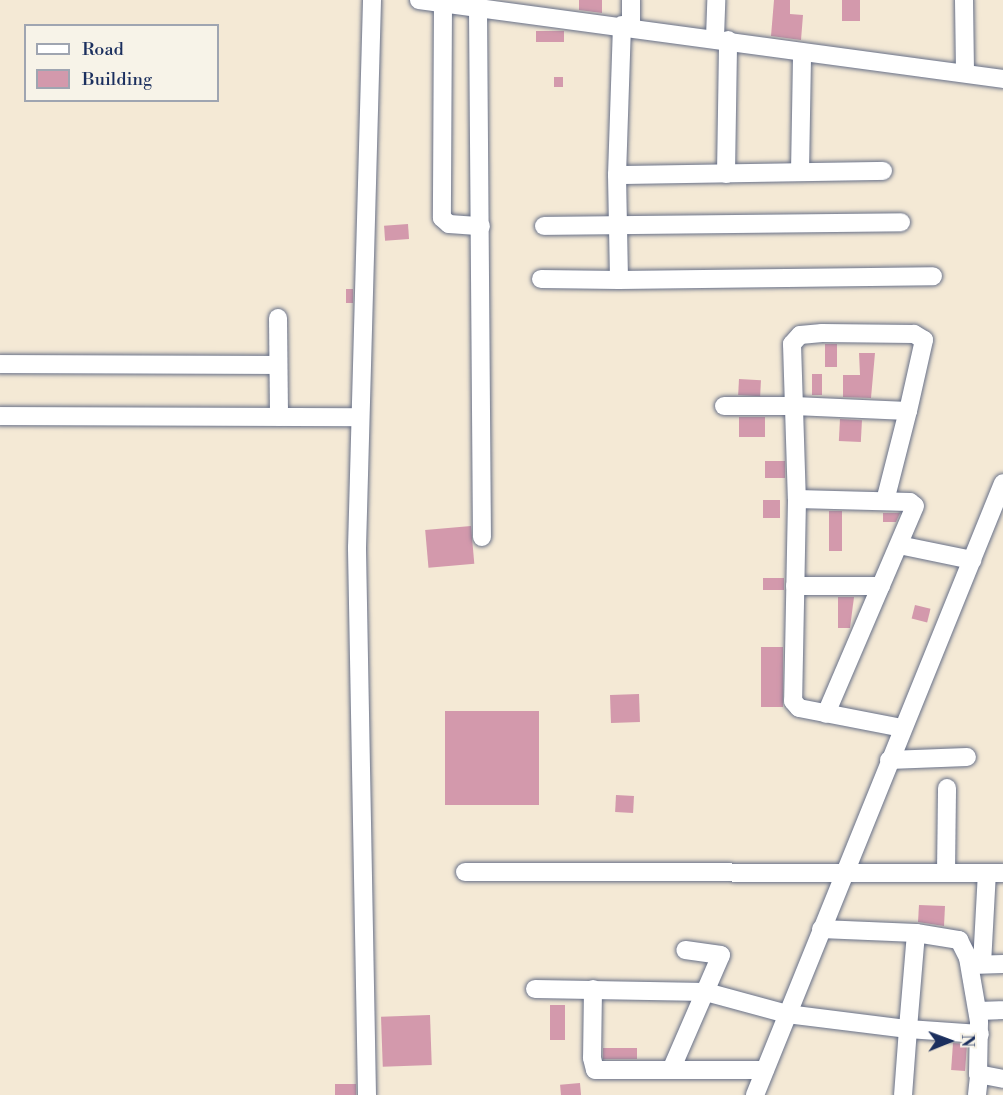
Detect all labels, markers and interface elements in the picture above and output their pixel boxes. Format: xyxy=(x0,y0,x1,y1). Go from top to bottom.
legend xyxy=(24,24,219,102)
text: Road xyxy=(82,38,124,61)
text: Building xyxy=(82,68,152,91)
north arrow xyxy=(919,1011,979,1071)
text: N xyxy=(957,1034,977,1047)

